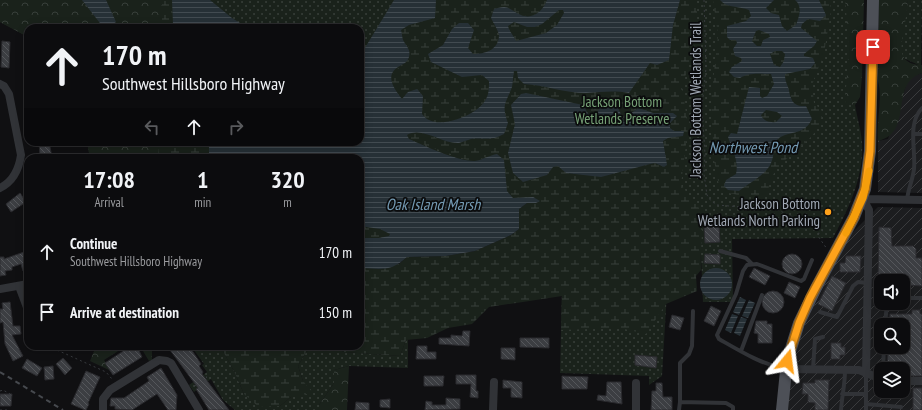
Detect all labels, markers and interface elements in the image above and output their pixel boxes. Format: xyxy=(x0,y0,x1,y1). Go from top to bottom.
street label: Jackson Bottom Wetlands Trail xyxy=(686,22,705,179)
pin xyxy=(856,30,890,64)
text: 170 m xyxy=(102,36,166,73)
icon: arrive xyxy=(862,36,884,58)
icon: ahead xyxy=(36,40,88,92)
text: Southwest Hillsboro Highway xyxy=(102,72,285,95)
park label: Jackson Bottom Wetlands Preserve xyxy=(575,92,669,128)
icon: left xyxy=(141,116,163,138)
icon: ahead xyxy=(183,116,205,138)
icon: right xyxy=(225,116,247,138)
water label: Northwest Pond xyxy=(709,137,799,157)
text: 17:08 xyxy=(83,164,135,195)
text: 1 xyxy=(197,164,208,195)
text: 320 xyxy=(270,164,305,195)
text: Arrival xyxy=(94,194,124,211)
text: min xyxy=(194,194,211,211)
text: m xyxy=(283,194,292,211)
water label: Oak Island Marsh xyxy=(386,194,481,214)
place label: Jackson Bottom Wetlands North Parking xyxy=(698,194,820,230)
marker: Jackson Bottom Wetlands North Parking xyxy=(823,207,833,217)
text: Continue xyxy=(70,234,117,253)
icon: ahead xyxy=(36,241,58,263)
text: 170 m xyxy=(319,243,352,262)
text: Southwest Hillsboro Highway xyxy=(70,253,202,270)
map controls xyxy=(874,274,910,398)
button: sound xyxy=(874,274,910,310)
icon: arrive xyxy=(36,301,58,323)
text: Arrive at destination xyxy=(70,303,179,322)
text: 150 m xyxy=(319,303,352,322)
button: search xyxy=(874,318,910,354)
position arrow xyxy=(766,340,808,382)
button: layers xyxy=(874,362,910,398)

